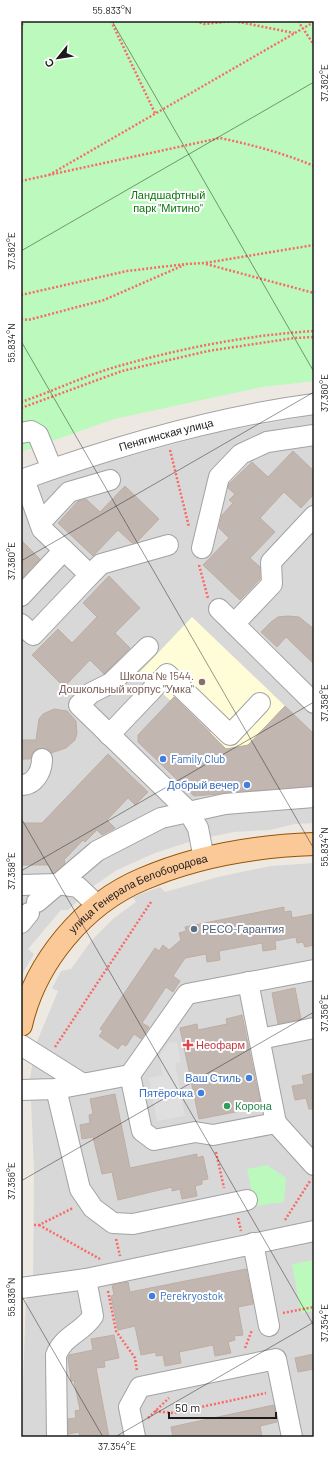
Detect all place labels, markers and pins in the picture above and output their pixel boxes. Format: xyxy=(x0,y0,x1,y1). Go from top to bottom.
place label: Школа № 1544. Дошкольный корпус "Умка" xyxy=(59,669,194,695)
marker: Школа № 1544. Дошкольный корпус "Умка" xyxy=(197,677,207,687)
place label: Family Club xyxy=(171,752,225,765)
marker: Family Club xyxy=(158,754,168,764)
place label: Добрый вечер xyxy=(167,778,239,791)
marker: Добрый вечер xyxy=(242,780,252,790)
place label: РЕСО-Гарантия xyxy=(202,922,284,935)
marker: РЕСО-Гарантия xyxy=(189,924,199,934)
place label: Неофарм xyxy=(196,1038,245,1051)
marker: Неофарм xyxy=(183,1040,193,1050)
place label: Ваш Стиль xyxy=(185,1071,241,1084)
marker: Ваш Стиль xyxy=(244,1073,254,1083)
place label: Пятёрочка xyxy=(139,1086,194,1099)
marker: Пятёрочка xyxy=(196,1088,206,1098)
place label: Корона xyxy=(235,1099,273,1112)
marker: Корона xyxy=(222,1101,232,1111)
place label: Perekryostok xyxy=(160,1289,224,1302)
marker: Perekryostok xyxy=(147,1291,157,1301)

